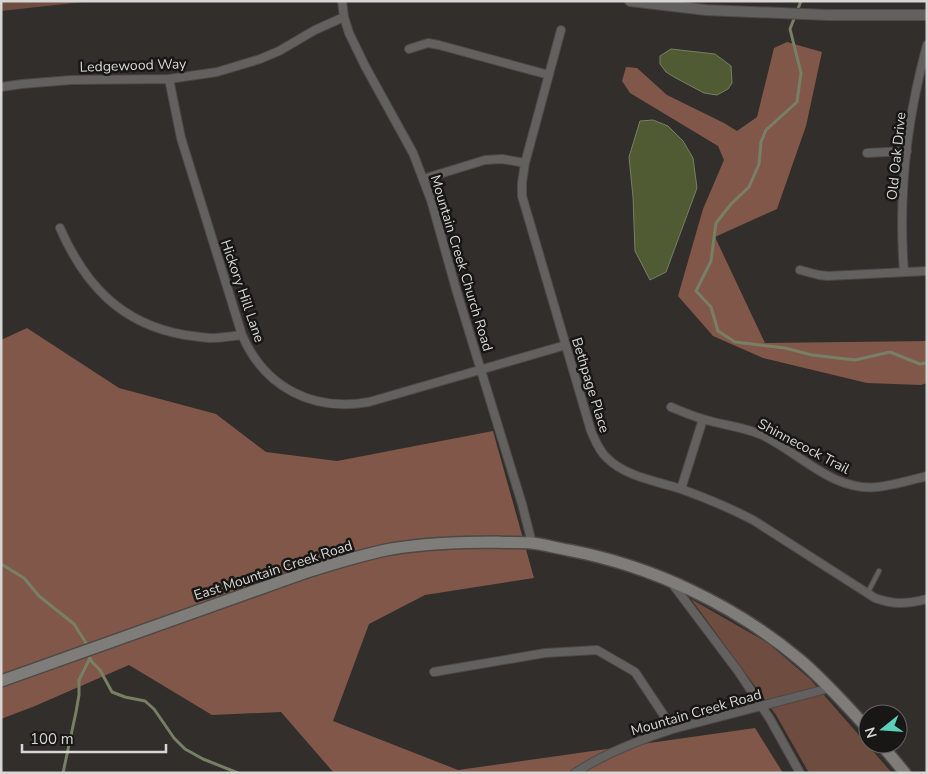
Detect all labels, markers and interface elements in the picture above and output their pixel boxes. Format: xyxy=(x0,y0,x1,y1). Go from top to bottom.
street label: Ledgewood Way xyxy=(79,54,188,77)
street label: Old Oak Drive xyxy=(882,111,911,201)
street label: Mountain Creek Church Road xyxy=(426,173,497,354)
street label: Hickory Hill Lane xyxy=(216,237,269,345)
street label: Bethpage Place xyxy=(567,335,614,435)
street label: Shinnecock Trail xyxy=(755,414,854,479)
street label: East Mountain Creek Road xyxy=(191,536,355,605)
street label: Mountain Creek Road xyxy=(629,685,764,740)
north arrow xyxy=(858,704,908,754)
scale bar xyxy=(22,722,166,754)
text: N xyxy=(860,725,882,740)
text: 100 m xyxy=(30,729,74,749)

